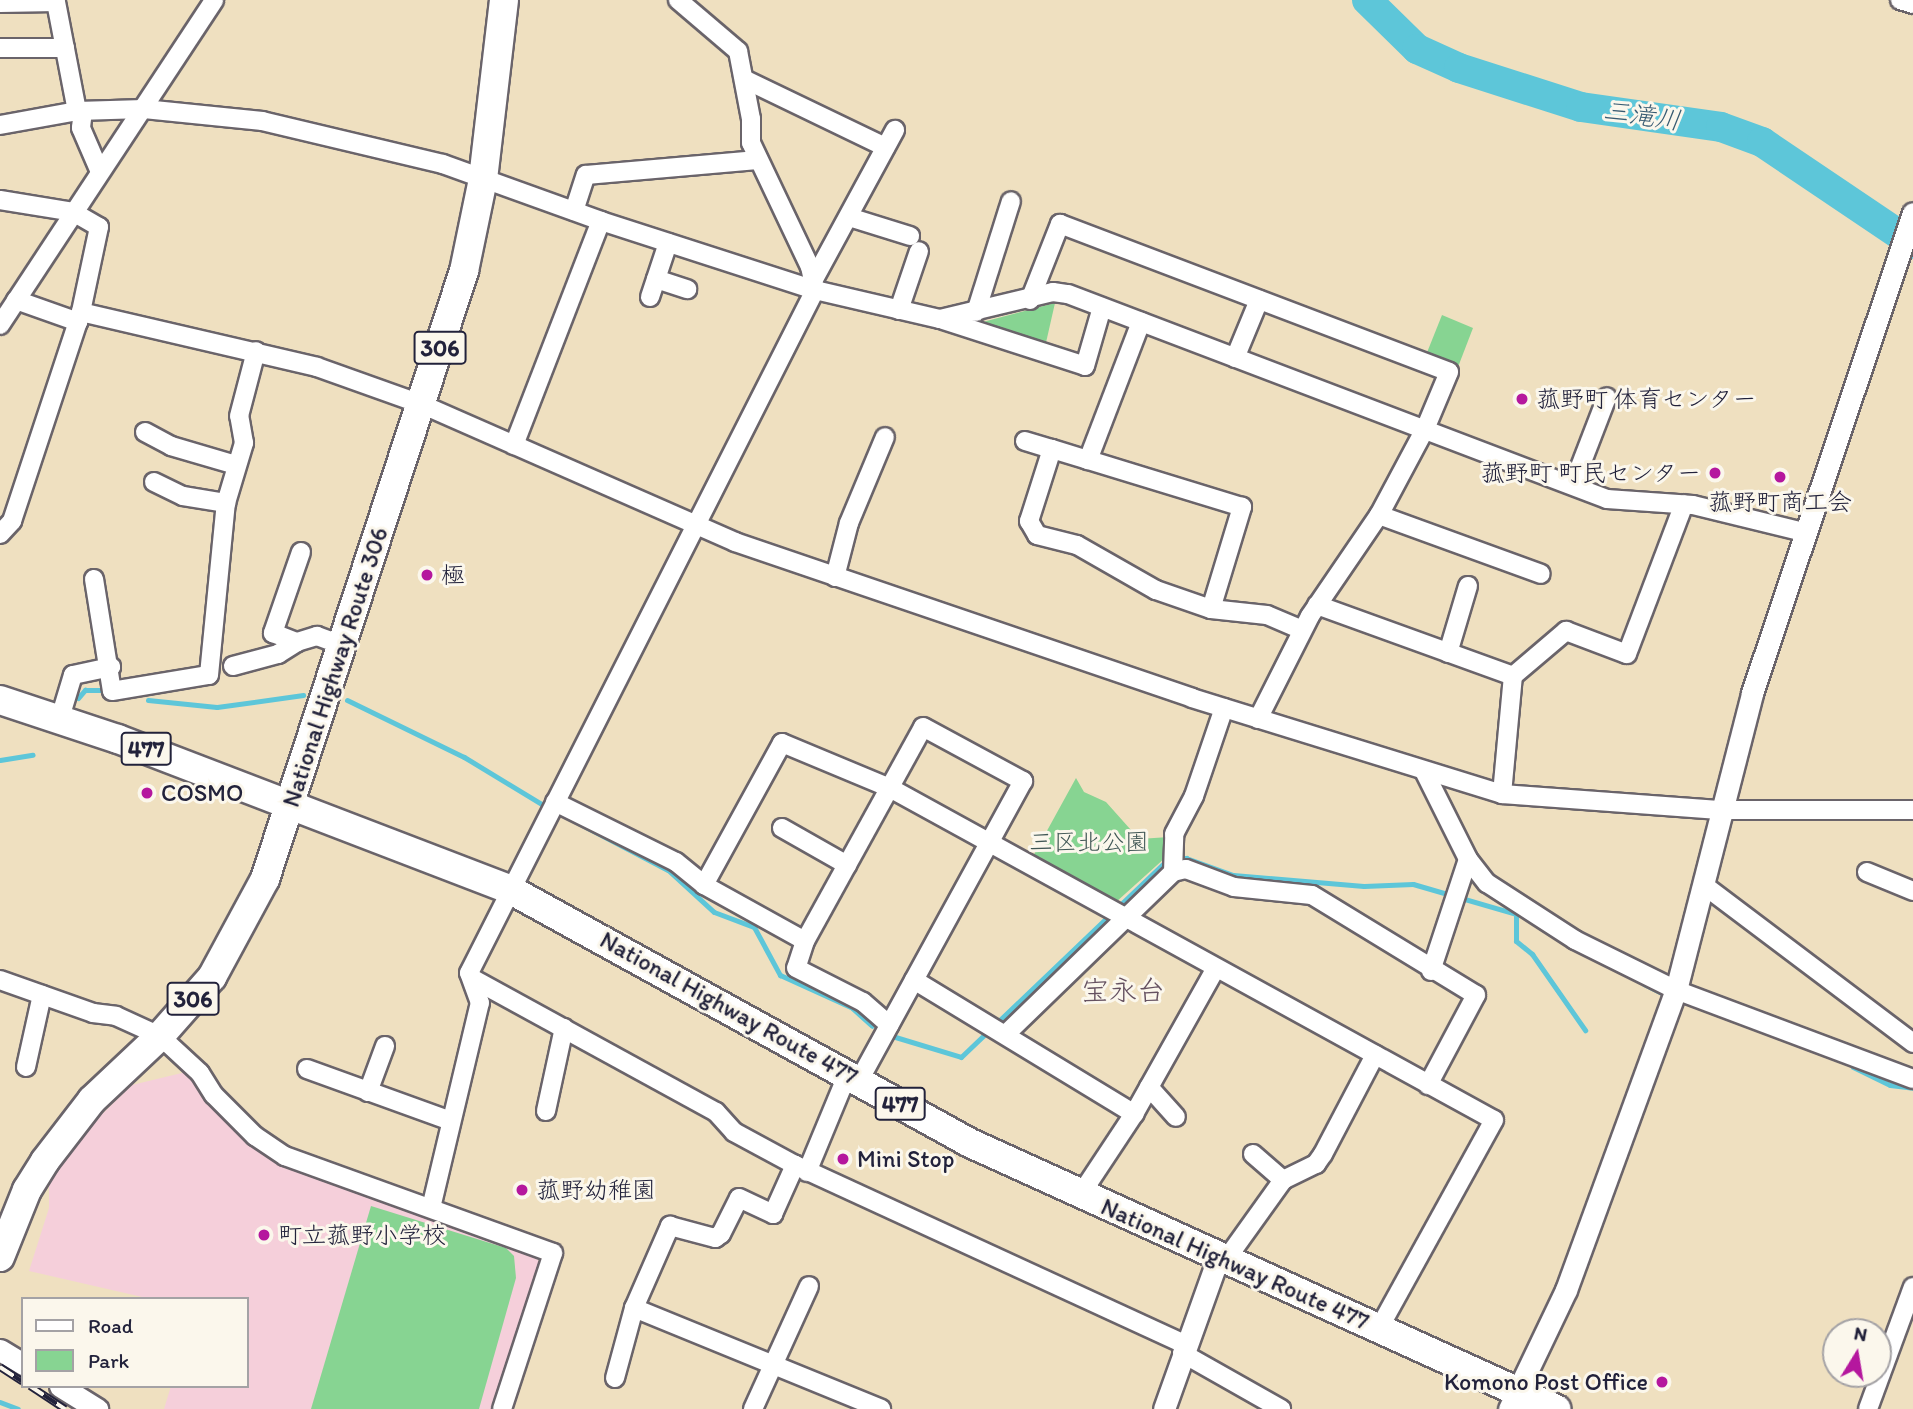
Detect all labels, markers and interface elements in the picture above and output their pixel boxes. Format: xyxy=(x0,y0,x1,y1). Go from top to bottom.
water label: 三滝川 xyxy=(1601,95,1683,137)
road number: 306 xyxy=(412,328,468,368)
place label: 菰野町 体育センター xyxy=(1536,385,1757,413)
marker: 菰野町 体育センター xyxy=(1514,391,1530,407)
place label: 菰野町 町民センター xyxy=(1480,459,1701,487)
marker: 菰野町 町民センター xyxy=(1707,465,1723,481)
marker: 菰野町商工会 xyxy=(1772,469,1788,485)
place label: 菰野町商工会 xyxy=(1708,488,1852,516)
street label: National Highway Route 306 xyxy=(276,524,394,810)
place label: 極 xyxy=(441,561,465,589)
marker: 極 xyxy=(419,567,435,583)
road number: 477 xyxy=(120,730,172,768)
place label: COSMO xyxy=(161,779,243,807)
marker: COSMO xyxy=(139,785,155,801)
park label: 三区北公園 xyxy=(1029,828,1149,856)
street label: National Highway Route 477 xyxy=(595,925,863,1091)
district label: 宝永台 xyxy=(1081,973,1165,1007)
road number: 306 xyxy=(165,980,221,1018)
road number: 477 xyxy=(874,1084,926,1124)
place label: Mini Stop xyxy=(857,1145,954,1173)
marker: Mini Stop xyxy=(835,1151,851,1167)
place label: 菰野幼稚園 xyxy=(536,1176,656,1204)
marker: 菰野幼稚園 xyxy=(514,1182,530,1198)
street label: National Highway Route 477 xyxy=(1097,1192,1373,1336)
place label: 町立菰野小学校 xyxy=(278,1221,446,1249)
marker: 町立菰野小学校 xyxy=(256,1227,272,1243)
legend xyxy=(21,1297,248,1388)
text: Road xyxy=(88,1313,133,1338)
north arrow xyxy=(1822,1318,1892,1388)
text: N xyxy=(1852,1321,1869,1346)
text: Park xyxy=(88,1348,129,1373)
place label: Komono Post Office xyxy=(1444,1368,1648,1396)
marker: Komono Post Office xyxy=(1654,1374,1670,1390)

